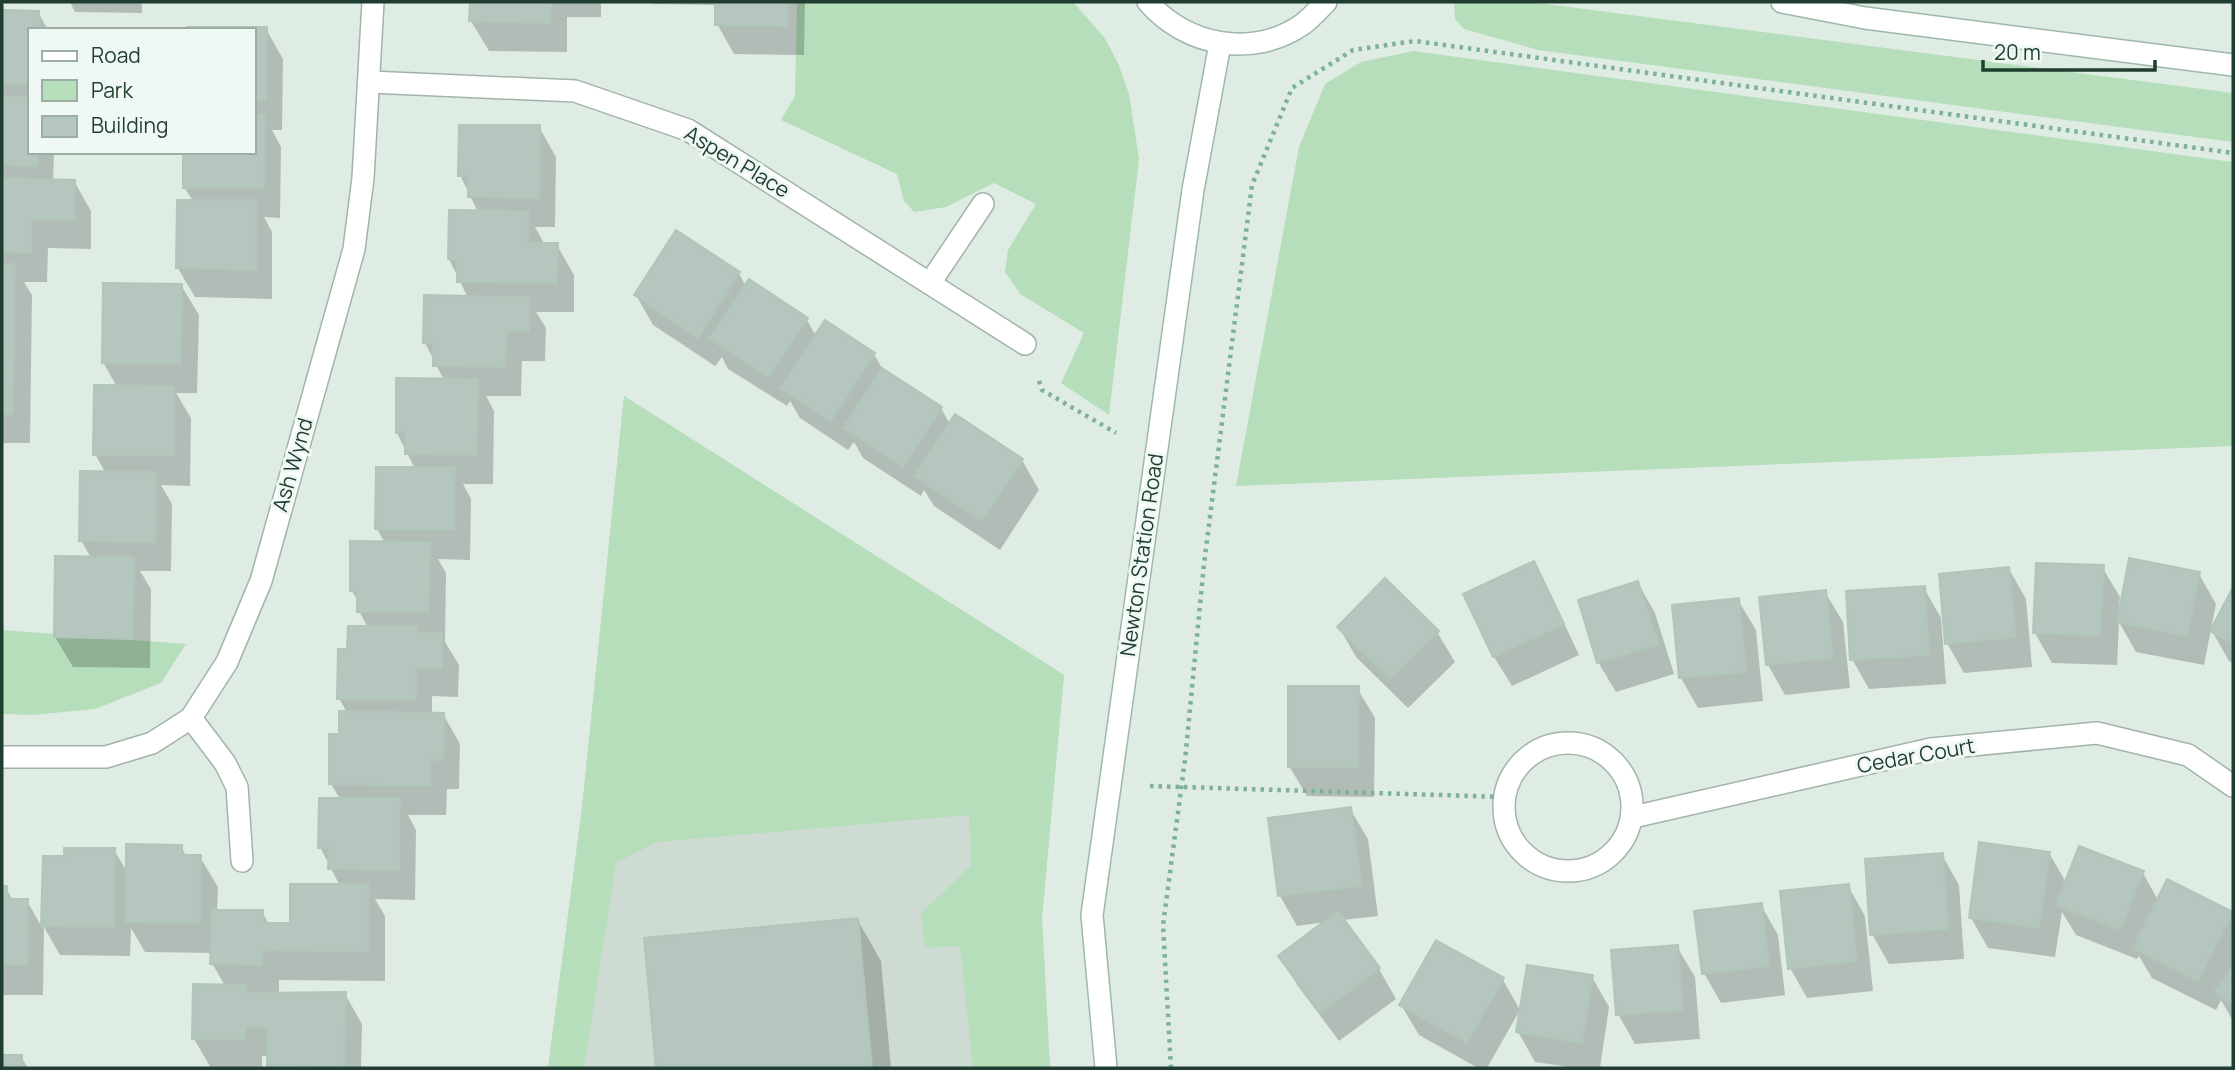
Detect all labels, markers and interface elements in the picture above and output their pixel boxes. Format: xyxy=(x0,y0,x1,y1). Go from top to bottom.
legend xyxy=(28,28,256,154)
scale bar xyxy=(1983,28,2154,72)
text: 20 m xyxy=(1994,38,2041,66)
text: Road xyxy=(91,41,141,69)
text: Park xyxy=(91,76,133,104)
text: Building xyxy=(91,111,168,139)
street label: Aspen Place xyxy=(680,119,795,204)
street label: Ash Wynd xyxy=(265,414,319,515)
street label: Newton Station Road xyxy=(1113,452,1169,658)
street label: Cedar Court xyxy=(1855,731,1977,779)

